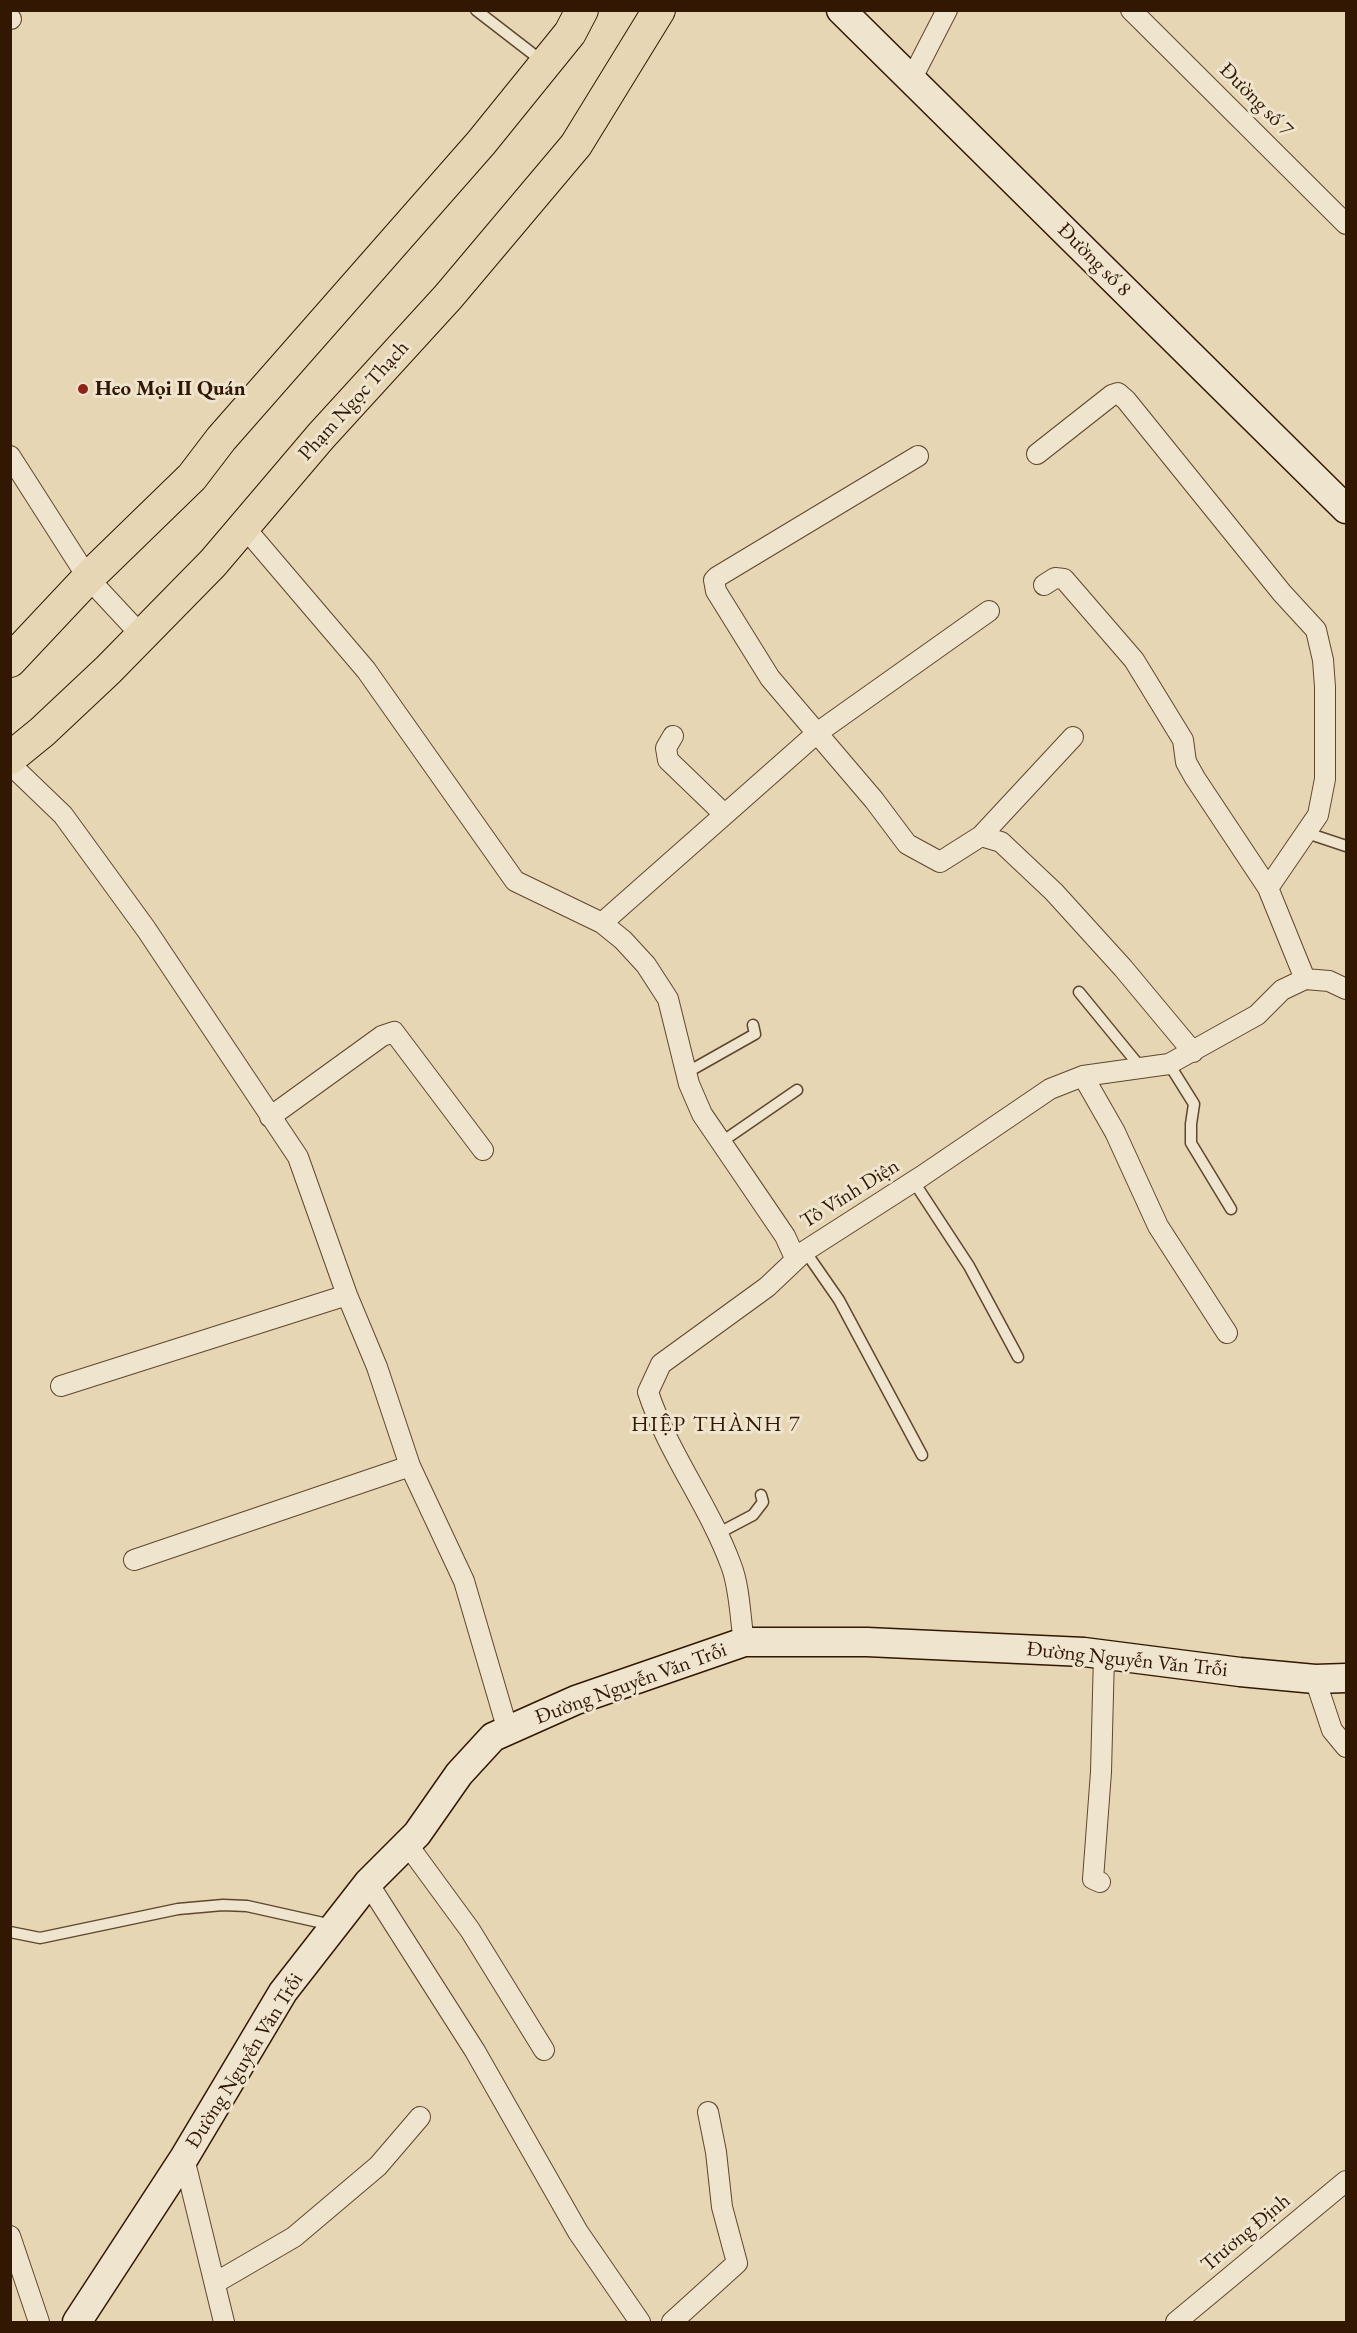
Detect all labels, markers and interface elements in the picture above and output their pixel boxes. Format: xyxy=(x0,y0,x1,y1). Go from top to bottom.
street label: Đường số 7 xyxy=(1214,58,1298,142)
street label: Đường số 8 xyxy=(1052,218,1136,302)
street label: Phạm Ngọc Thạch xyxy=(293,336,415,466)
place label: Heo Mọi II Quán xyxy=(95,376,246,402)
marker: Heo Mọi II Quán xyxy=(76,382,90,396)
street label: Tô Vĩnh Diện xyxy=(796,1154,904,1234)
district label: HIỆP THÀNH 7 xyxy=(631,1412,801,1438)
street label: Đường Nguyễn Văn Trỗi xyxy=(1025,1637,1229,1683)
street label: Đường Nguyễn Văn Trỗi xyxy=(532,1638,730,1730)
street label: Đường Nguyễn Văn Trỗi xyxy=(181,1969,309,2153)
street label: Trương Định xyxy=(1196,2188,1296,2278)

